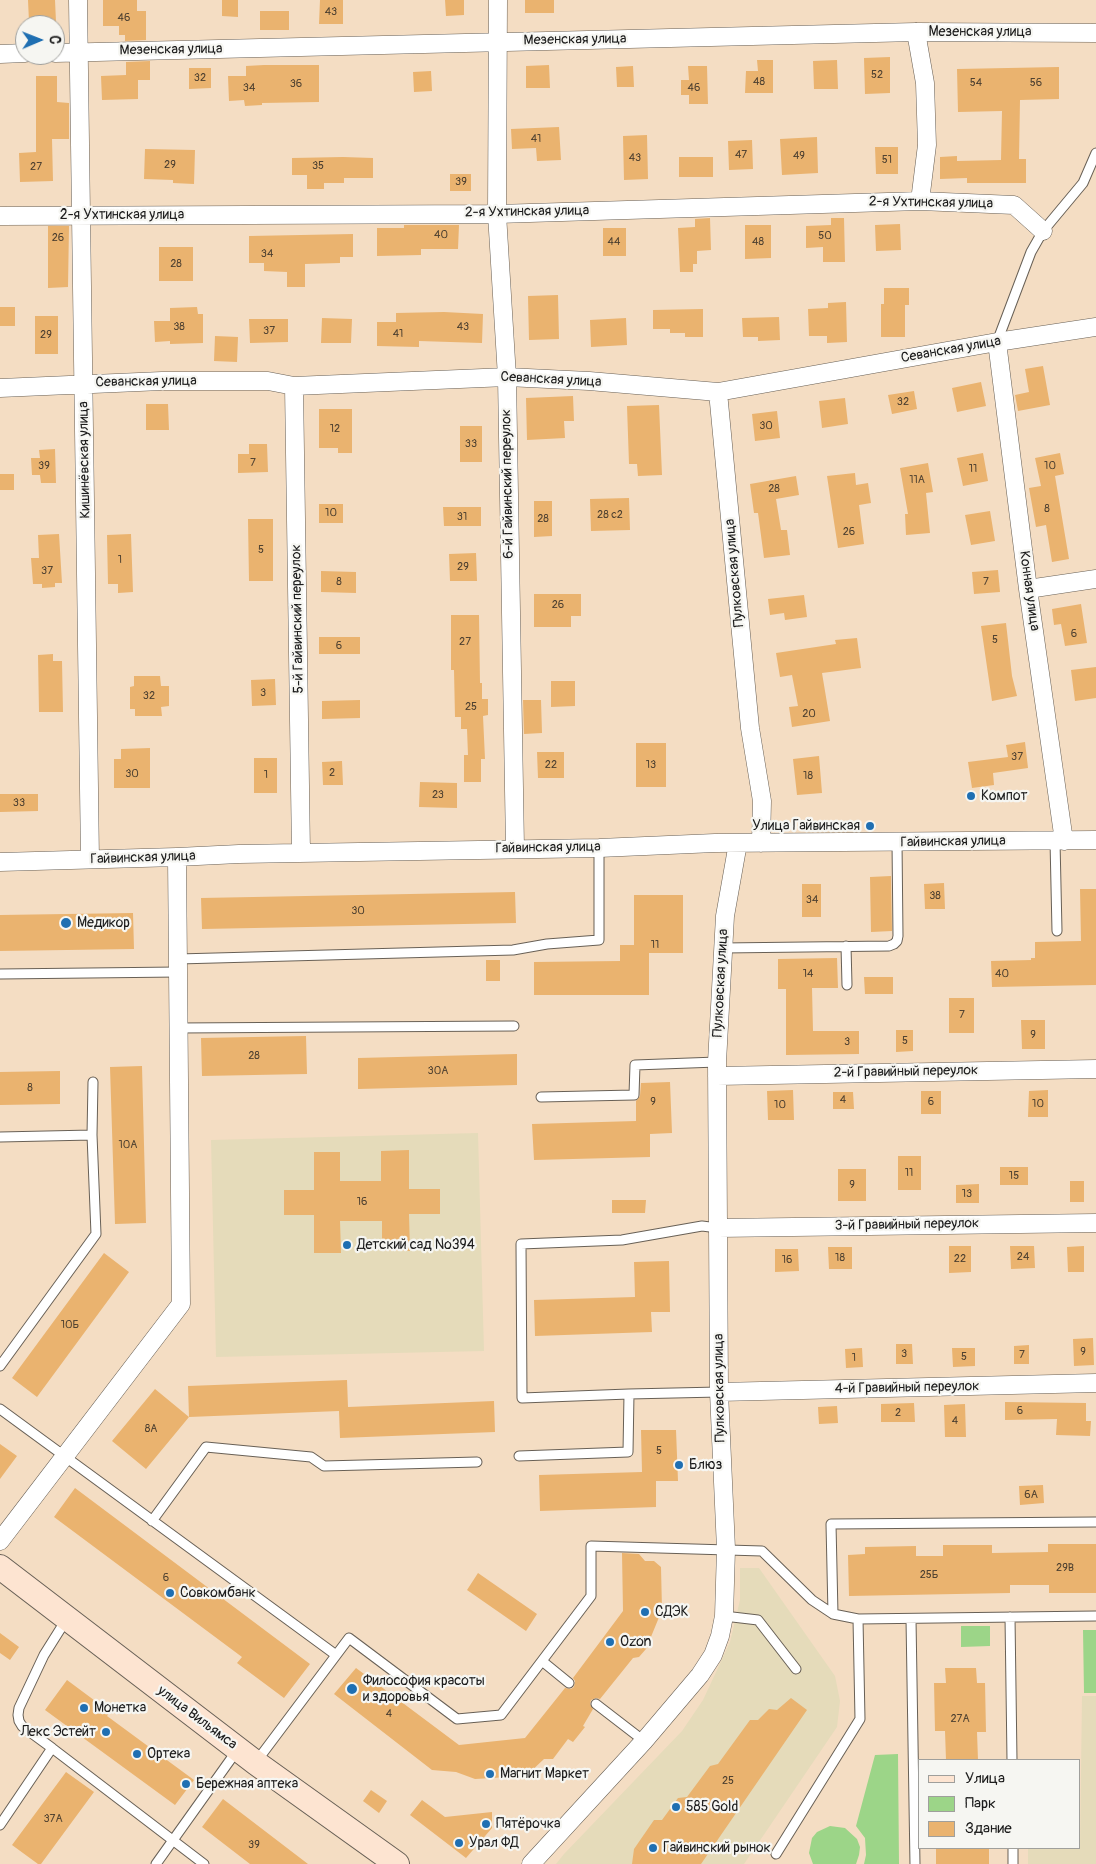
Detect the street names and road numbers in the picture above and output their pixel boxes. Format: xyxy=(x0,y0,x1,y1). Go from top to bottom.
street label: Мезенская улица xyxy=(929,24,1031,40)
street label: Мезенская улица xyxy=(523,31,627,49)
street label: Мезенская улица xyxy=(119,41,223,59)
street label: 2-я Ухтинская улица xyxy=(869,194,993,212)
street label: 2-я Ухтинская улица xyxy=(465,203,589,221)
street label: 2-я Ухтинская улица xyxy=(60,207,184,223)
street label: Севанская улица xyxy=(900,333,1002,367)
street label: Севанская улица xyxy=(500,369,602,391)
street label: Севанская улица xyxy=(95,373,197,391)
street label: Кишинёвская улица xyxy=(76,401,94,519)
street label: 6-й Гайвинский переулок xyxy=(498,409,518,559)
street label: Пулковская улица xyxy=(722,518,748,628)
street label: 5-й Гайвинский переулок xyxy=(288,544,308,694)
street label: Конная улица xyxy=(1015,550,1043,632)
street label: Гайвинская улица xyxy=(900,833,1006,851)
street label: Гайвинская улица xyxy=(495,839,601,857)
street label: Гайвинская улица xyxy=(90,848,196,868)
street label: Пулковская улица xyxy=(710,928,732,1038)
street label: 2-й Гравийный переулок xyxy=(834,1062,978,1082)
street label: 3-й Гравийный переулок xyxy=(835,1215,979,1235)
street label: Пулковская улица xyxy=(711,1334,729,1442)
street label: 4-й Гравийный переулок xyxy=(834,1378,980,1398)
street label: улица Вильямса xyxy=(154,1683,240,1753)

